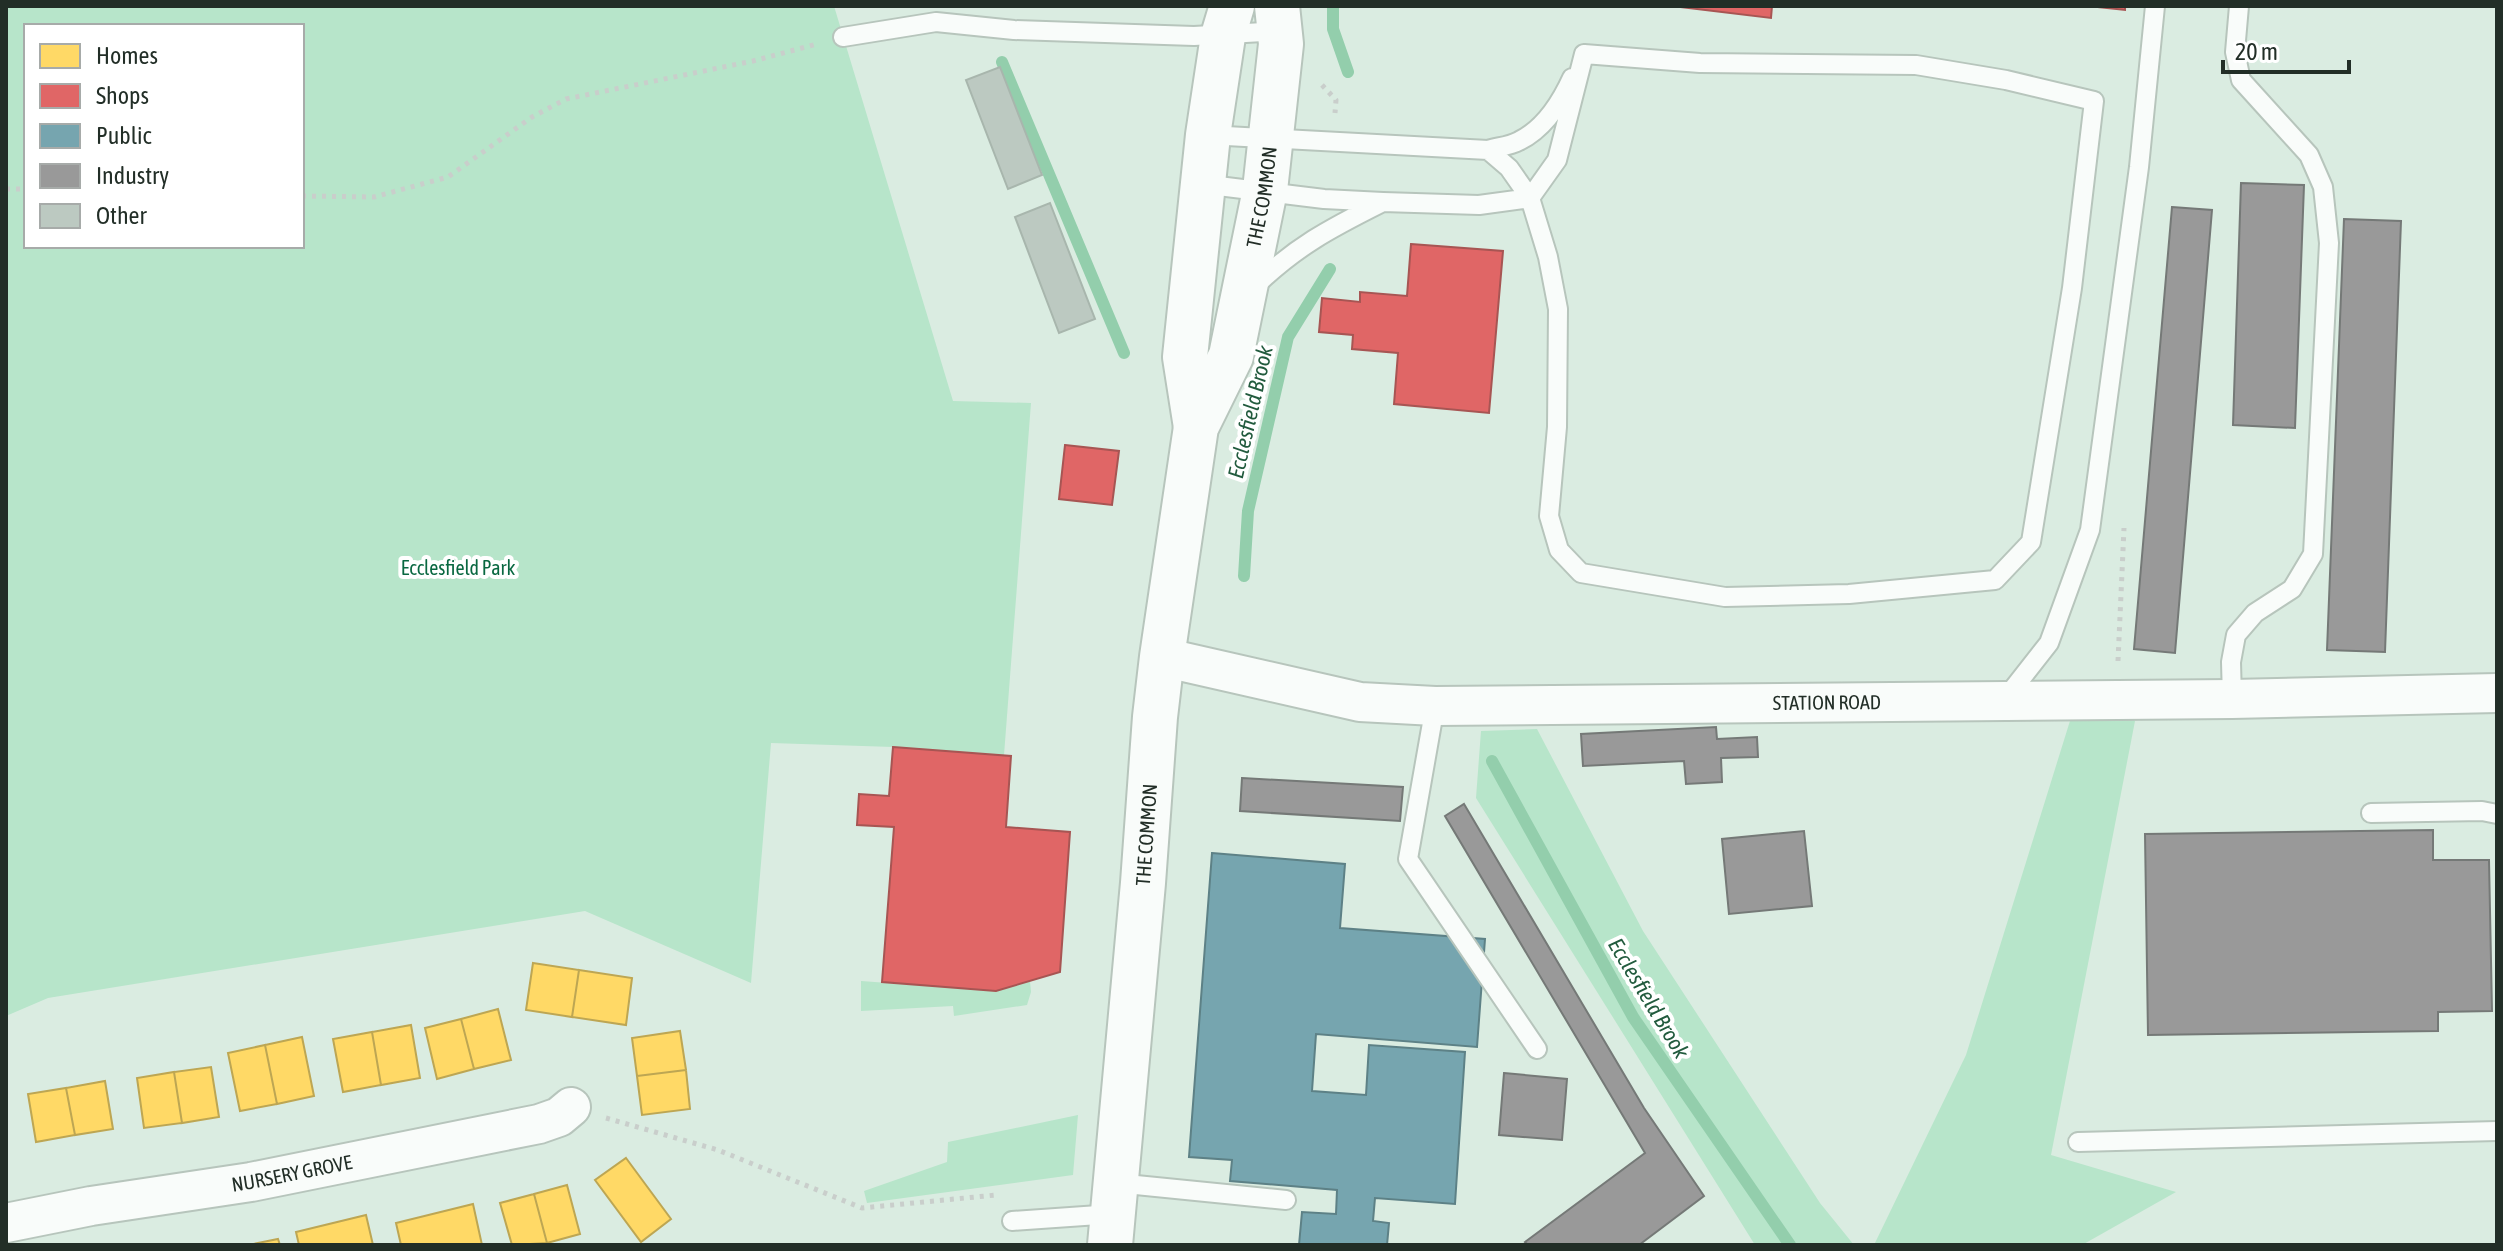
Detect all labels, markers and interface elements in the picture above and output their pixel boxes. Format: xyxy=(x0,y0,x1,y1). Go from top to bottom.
legend xyxy=(24,24,304,248)
scale bar xyxy=(2223,24,2349,74)
text: 20 m xyxy=(2235,38,2278,65)
text: Homes xyxy=(96,42,158,69)
text: Shops xyxy=(96,82,149,109)
text: Public xyxy=(96,122,152,149)
street label: THE COMMON xyxy=(1241,145,1281,250)
text: Industry xyxy=(96,162,169,189)
text: Other xyxy=(96,202,147,229)
water label: Ecclesfield Brook xyxy=(1222,343,1278,481)
park label: Ecclesfield Park xyxy=(401,556,515,579)
street label: STATION ROAD xyxy=(1773,690,1881,714)
street label: THE COMMON xyxy=(1131,783,1161,886)
water label: Ecclesfield Brook xyxy=(1603,933,1695,1063)
street label: NURSERY GROVE xyxy=(230,1150,354,1196)

